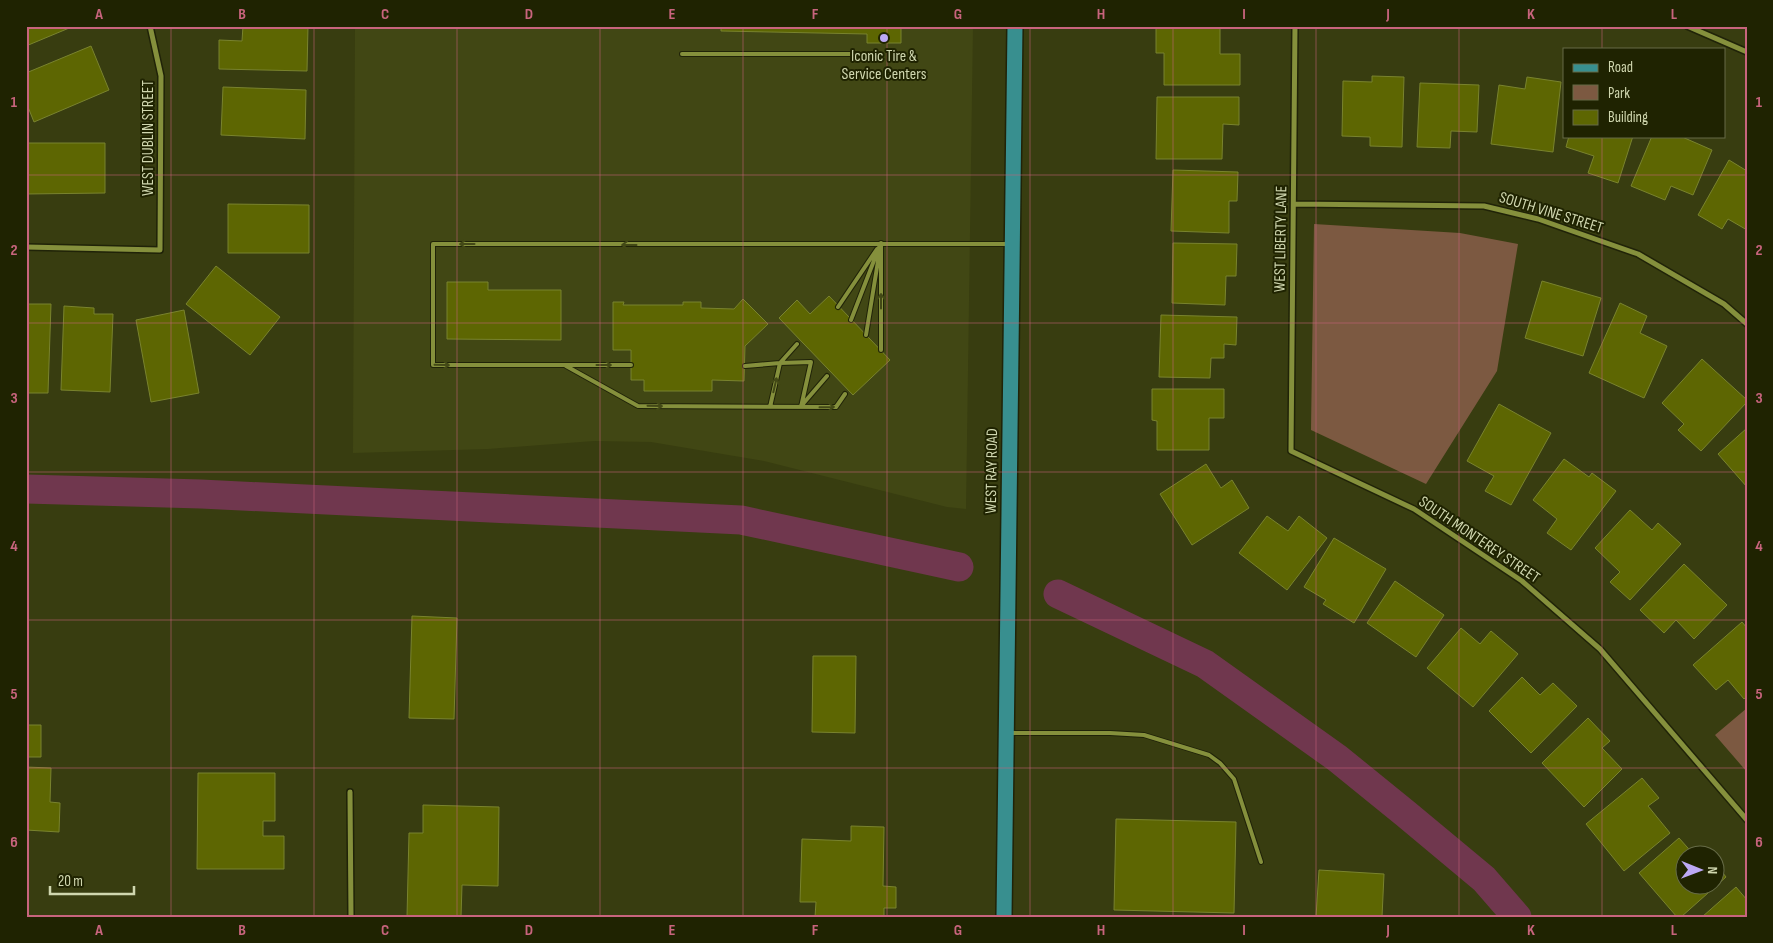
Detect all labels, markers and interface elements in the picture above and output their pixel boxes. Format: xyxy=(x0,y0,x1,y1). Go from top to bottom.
text: A xyxy=(94,5,103,24)
text: B xyxy=(238,5,246,24)
text: C xyxy=(381,5,389,24)
text: D xyxy=(525,5,533,24)
text: E xyxy=(669,5,676,24)
text: F xyxy=(812,5,819,24)
text: G xyxy=(954,5,962,24)
text: H xyxy=(1097,5,1105,24)
text: I xyxy=(1242,5,1246,24)
text: J xyxy=(1385,5,1390,24)
text: K xyxy=(1527,5,1535,24)
text: L xyxy=(1671,5,1678,24)
marker: Iconic Tire & Service Centers xyxy=(878,32,890,44)
place label: Iconic Tire & Service Centers xyxy=(842,47,927,84)
legend xyxy=(1563,48,1726,138)
text: Road xyxy=(1608,58,1633,77)
street label: WEST DUBLIN STREET xyxy=(139,80,158,196)
text: Park xyxy=(1608,84,1630,103)
text: 1 xyxy=(11,93,18,112)
text: 1 xyxy=(1756,93,1763,112)
text: Building xyxy=(1608,108,1648,127)
street label: WEST LIBERTY LANE xyxy=(1271,186,1291,292)
street label: SOUTH VINE STREET xyxy=(1497,188,1606,238)
one-way arrow xyxy=(459,239,475,249)
one-way arrow xyxy=(621,240,638,250)
text: 2 xyxy=(10,241,18,260)
text: 2 xyxy=(1755,241,1763,260)
one-way arrow xyxy=(876,294,886,310)
one-way arrow xyxy=(434,360,450,370)
one-way arrow xyxy=(596,360,612,370)
one-way arrow xyxy=(771,377,780,393)
text: 3 xyxy=(10,389,18,408)
text: 3 xyxy=(1755,389,1763,408)
one-way arrow xyxy=(646,401,663,411)
one-way arrow xyxy=(819,402,835,411)
street label: WEST RAY ROAD xyxy=(982,428,1002,514)
street label: SOUTH MONTEREY STREET xyxy=(1415,492,1544,588)
text: 4 xyxy=(10,537,18,556)
text: 4 xyxy=(1755,537,1763,556)
text: 5 xyxy=(10,685,18,704)
text: 5 xyxy=(1755,685,1763,704)
text: 6 xyxy=(10,833,18,852)
text: 6 xyxy=(1755,833,1763,852)
north arrow xyxy=(1676,846,1726,896)
scale bar xyxy=(50,863,134,895)
text: N xyxy=(1704,866,1721,874)
text: 20 m xyxy=(58,872,83,891)
text: A xyxy=(94,921,103,940)
text: B xyxy=(238,921,246,940)
text: C xyxy=(381,921,389,940)
text: D xyxy=(525,921,533,940)
text: E xyxy=(669,921,676,940)
text: F xyxy=(812,921,819,940)
text: G xyxy=(954,921,962,940)
text: H xyxy=(1097,921,1105,940)
text: I xyxy=(1242,921,1246,940)
text: J xyxy=(1385,921,1390,940)
text: K xyxy=(1527,921,1535,940)
text: L xyxy=(1671,921,1678,940)

